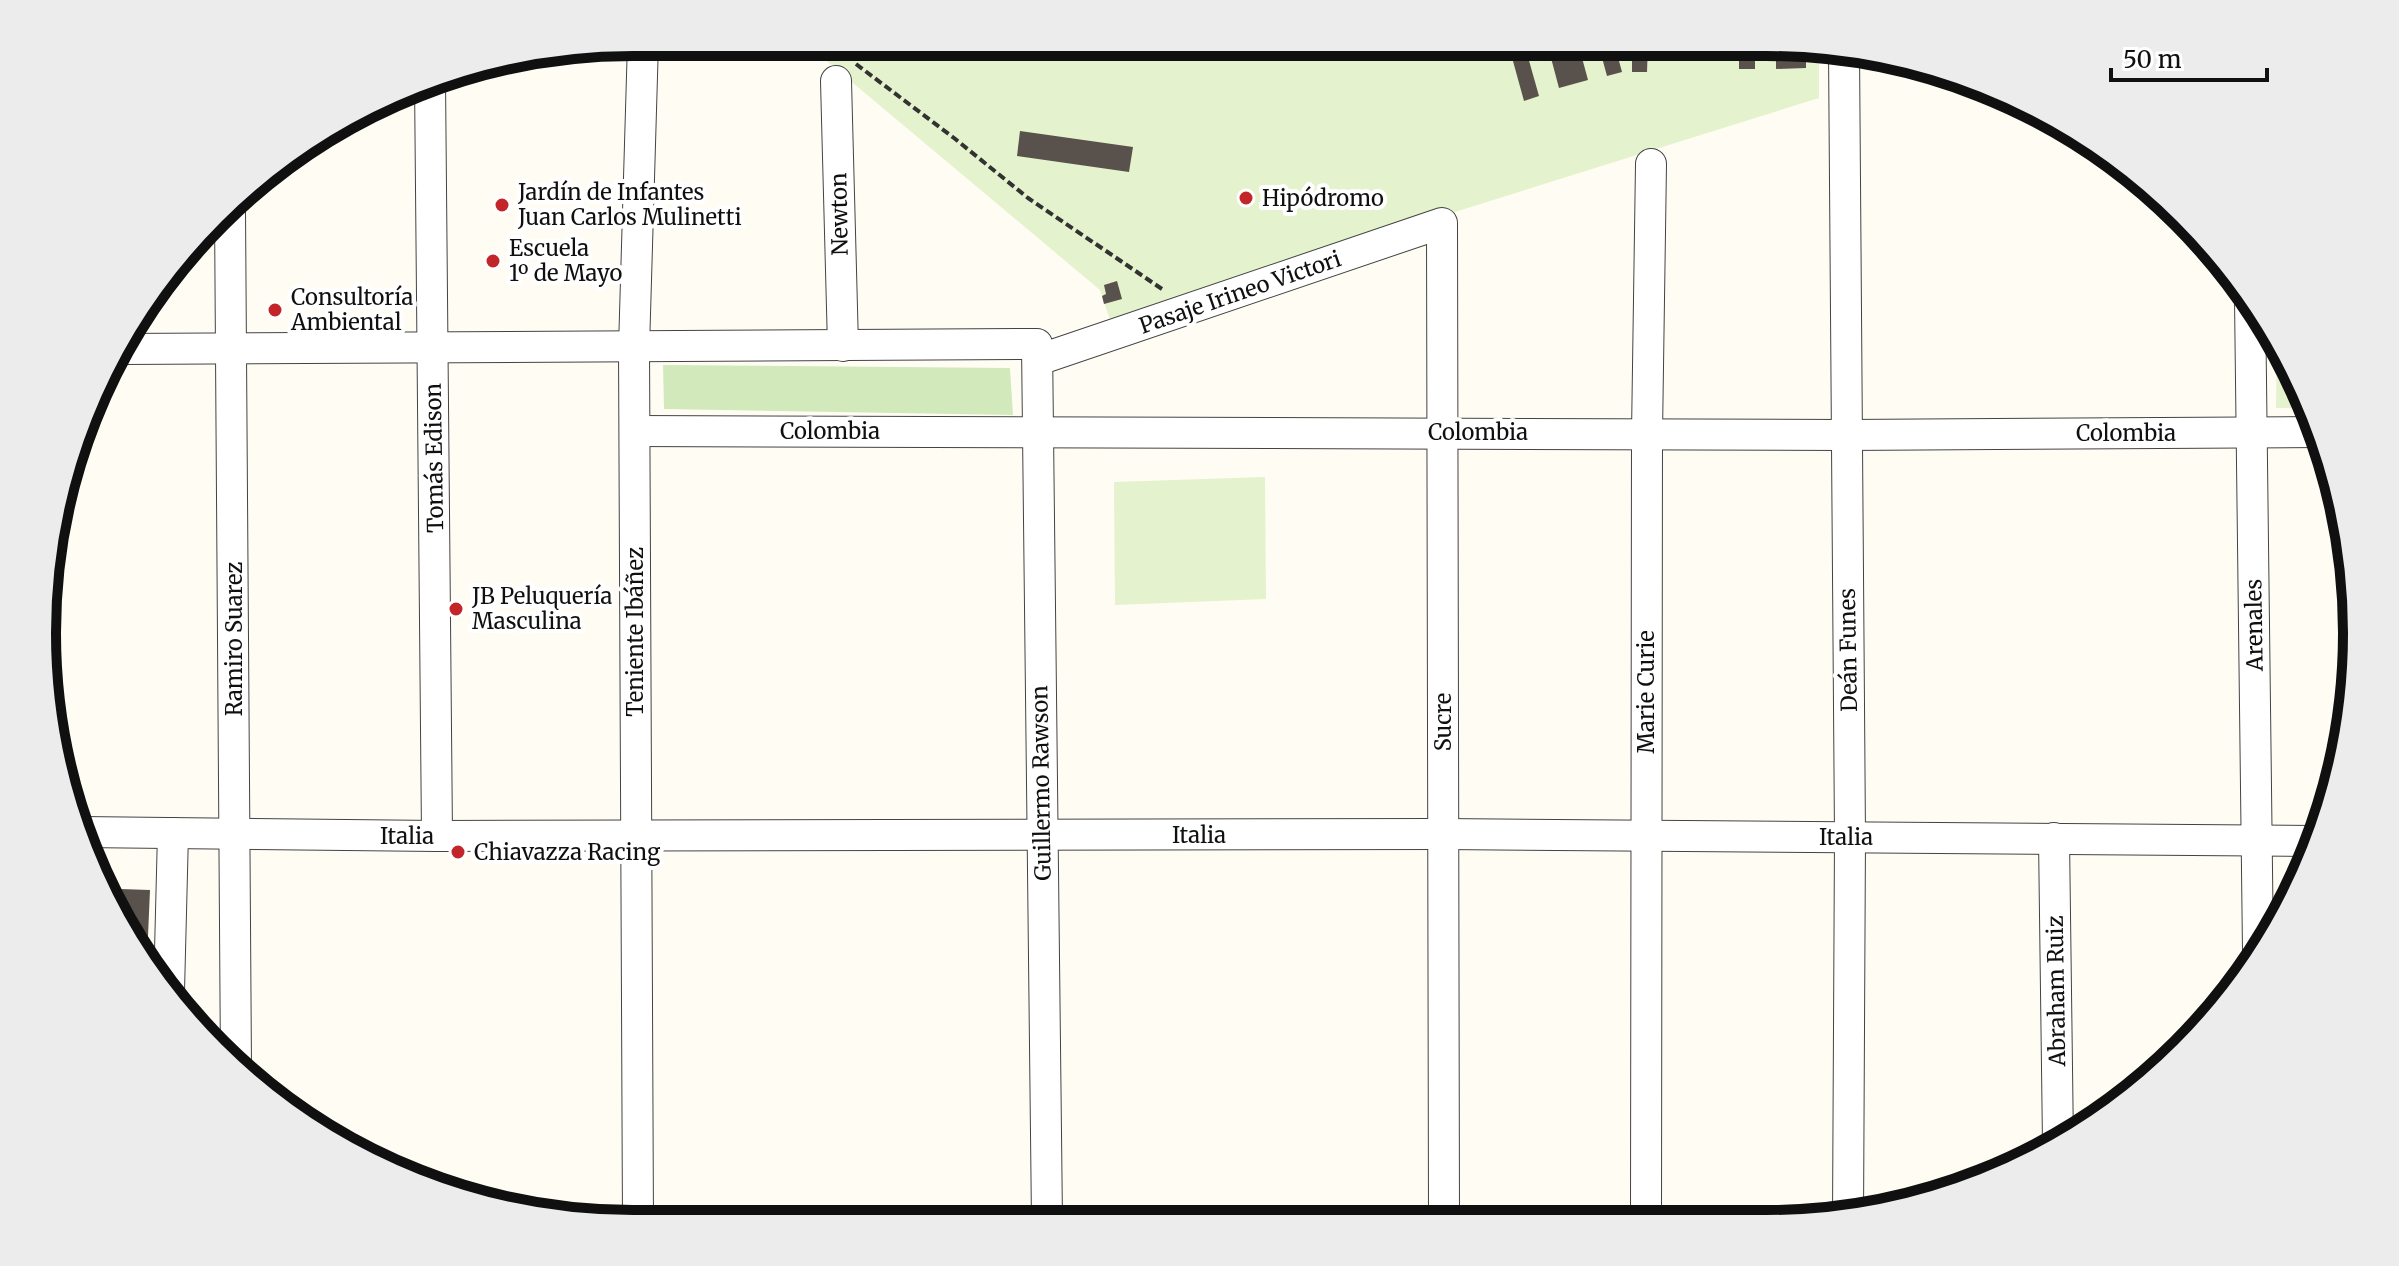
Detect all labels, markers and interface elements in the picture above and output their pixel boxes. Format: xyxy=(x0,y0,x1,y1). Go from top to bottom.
scale bar xyxy=(2111,32,2267,82)
text: 50 m xyxy=(2123,44,2182,75)
street label: Newton xyxy=(824,172,854,256)
place label: Jardín de Infantes Juan Carlos Mulinetti xyxy=(517,178,742,231)
place label: Hipódromo xyxy=(1262,184,1384,212)
marker: Hipódromo xyxy=(1237,189,1255,207)
marker: Jardín de Infantes Juan Carlos Mulinetti xyxy=(493,196,511,214)
place label: Escuela 1º de Mayo xyxy=(509,234,623,287)
street label: Pasaje Irineo Victori xyxy=(1135,244,1345,340)
marker: Escuela 1º de Mayo xyxy=(484,252,502,270)
place label: Consultoría Ambiental xyxy=(290,283,413,336)
marker: Consultoría Ambiental xyxy=(266,301,284,319)
street label: Tomás Edison xyxy=(419,382,449,533)
street label: Colombia xyxy=(780,417,880,445)
street label: Colombia xyxy=(1428,418,1528,446)
street label: Colombia xyxy=(2076,419,2176,447)
street label: Teniente Ibáñez xyxy=(621,547,649,717)
street label: Ramiro Suarez xyxy=(220,562,248,716)
street label: Arenales xyxy=(2239,579,2269,672)
place label: JB Peluquería Masculina xyxy=(471,582,613,635)
street label: Deán Funes xyxy=(1833,588,1863,712)
marker: JB Peluquería Masculina xyxy=(447,600,465,618)
street label: Marie Curie xyxy=(1632,630,1660,754)
street label: Guillermo Rawson xyxy=(1025,685,1057,881)
street label: Sucre xyxy=(1429,693,1457,751)
street label: Italia xyxy=(1172,821,1226,849)
street label: Italia xyxy=(380,822,434,850)
street label: Italia xyxy=(1819,823,1873,851)
place label: Chiavazza Racing xyxy=(474,838,660,866)
marker: Chiavazza Racing xyxy=(449,843,467,861)
street label: Abraham Ruiz xyxy=(2041,915,2071,1068)

